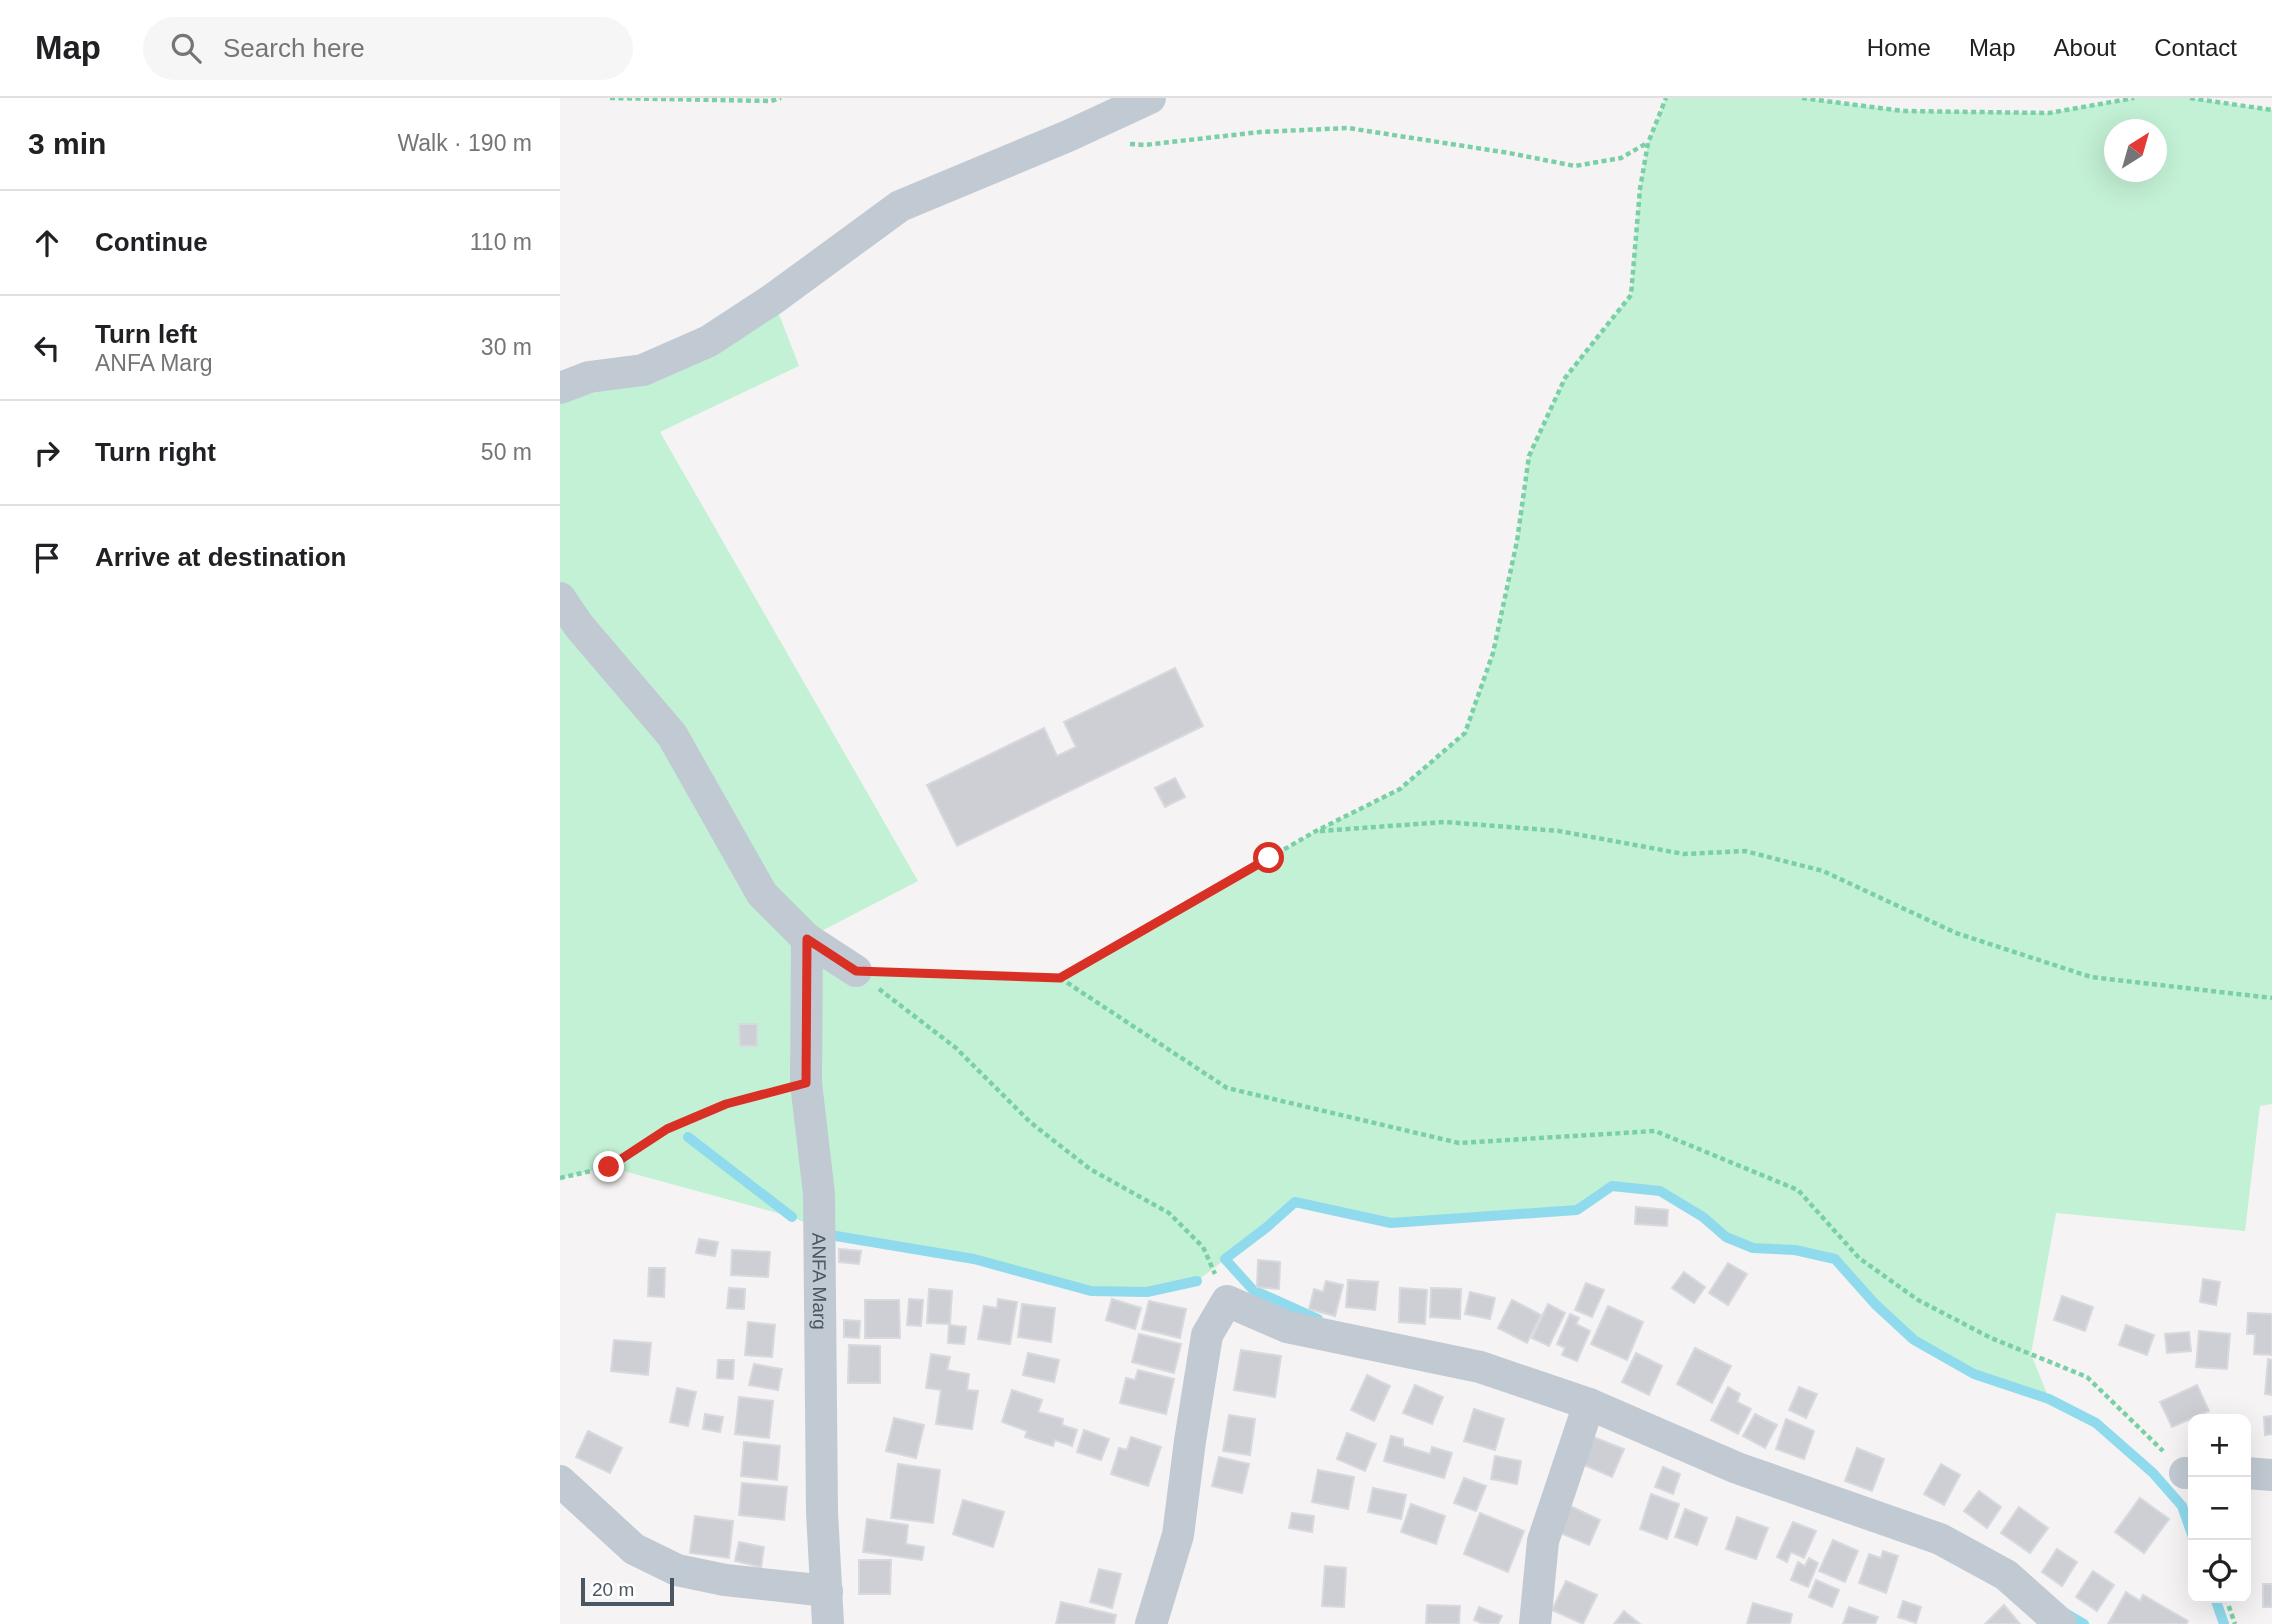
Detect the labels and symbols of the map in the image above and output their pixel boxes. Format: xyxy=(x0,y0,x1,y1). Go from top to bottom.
north arrow xyxy=(2104,119,2167,182)
route start xyxy=(1253,842,1284,873)
route end xyxy=(593,1151,624,1182)
street label: ANFA Marg xyxy=(809,1233,831,1330)
scale bar xyxy=(581,1575,674,1607)

